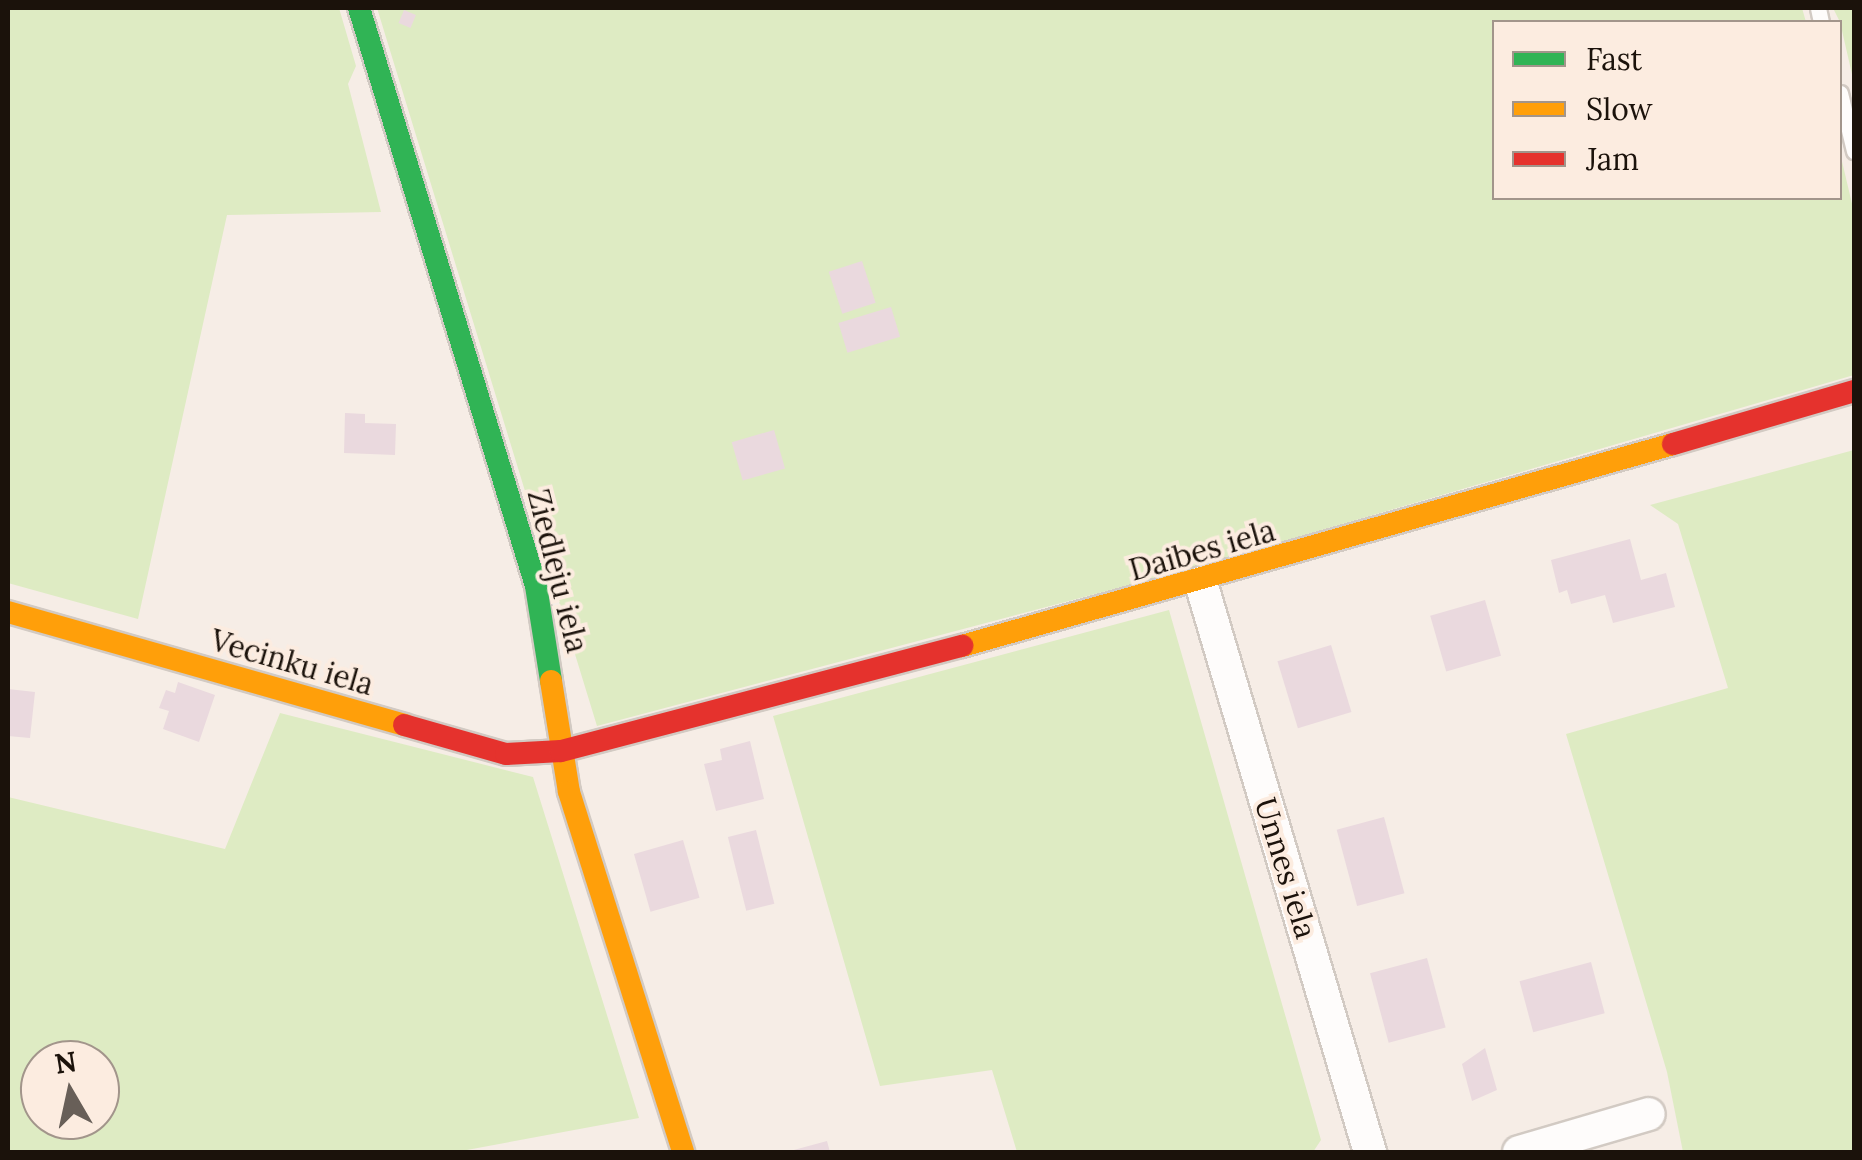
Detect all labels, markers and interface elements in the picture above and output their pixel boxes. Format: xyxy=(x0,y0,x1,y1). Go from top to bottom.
legend xyxy=(1492,20,1842,200)
text: Fast xyxy=(1586,40,1642,78)
text: Slow xyxy=(1586,90,1652,128)
text: Jam xyxy=(1586,140,1639,178)
street label: Ziedleju iela xyxy=(520,486,596,656)
street label: Daibes iela xyxy=(1125,512,1279,588)
street label: Vecinku iela xyxy=(207,622,377,702)
street label: Unnes iela xyxy=(1248,793,1324,943)
north arrow xyxy=(20,1040,120,1140)
text: N xyxy=(52,1043,79,1082)

